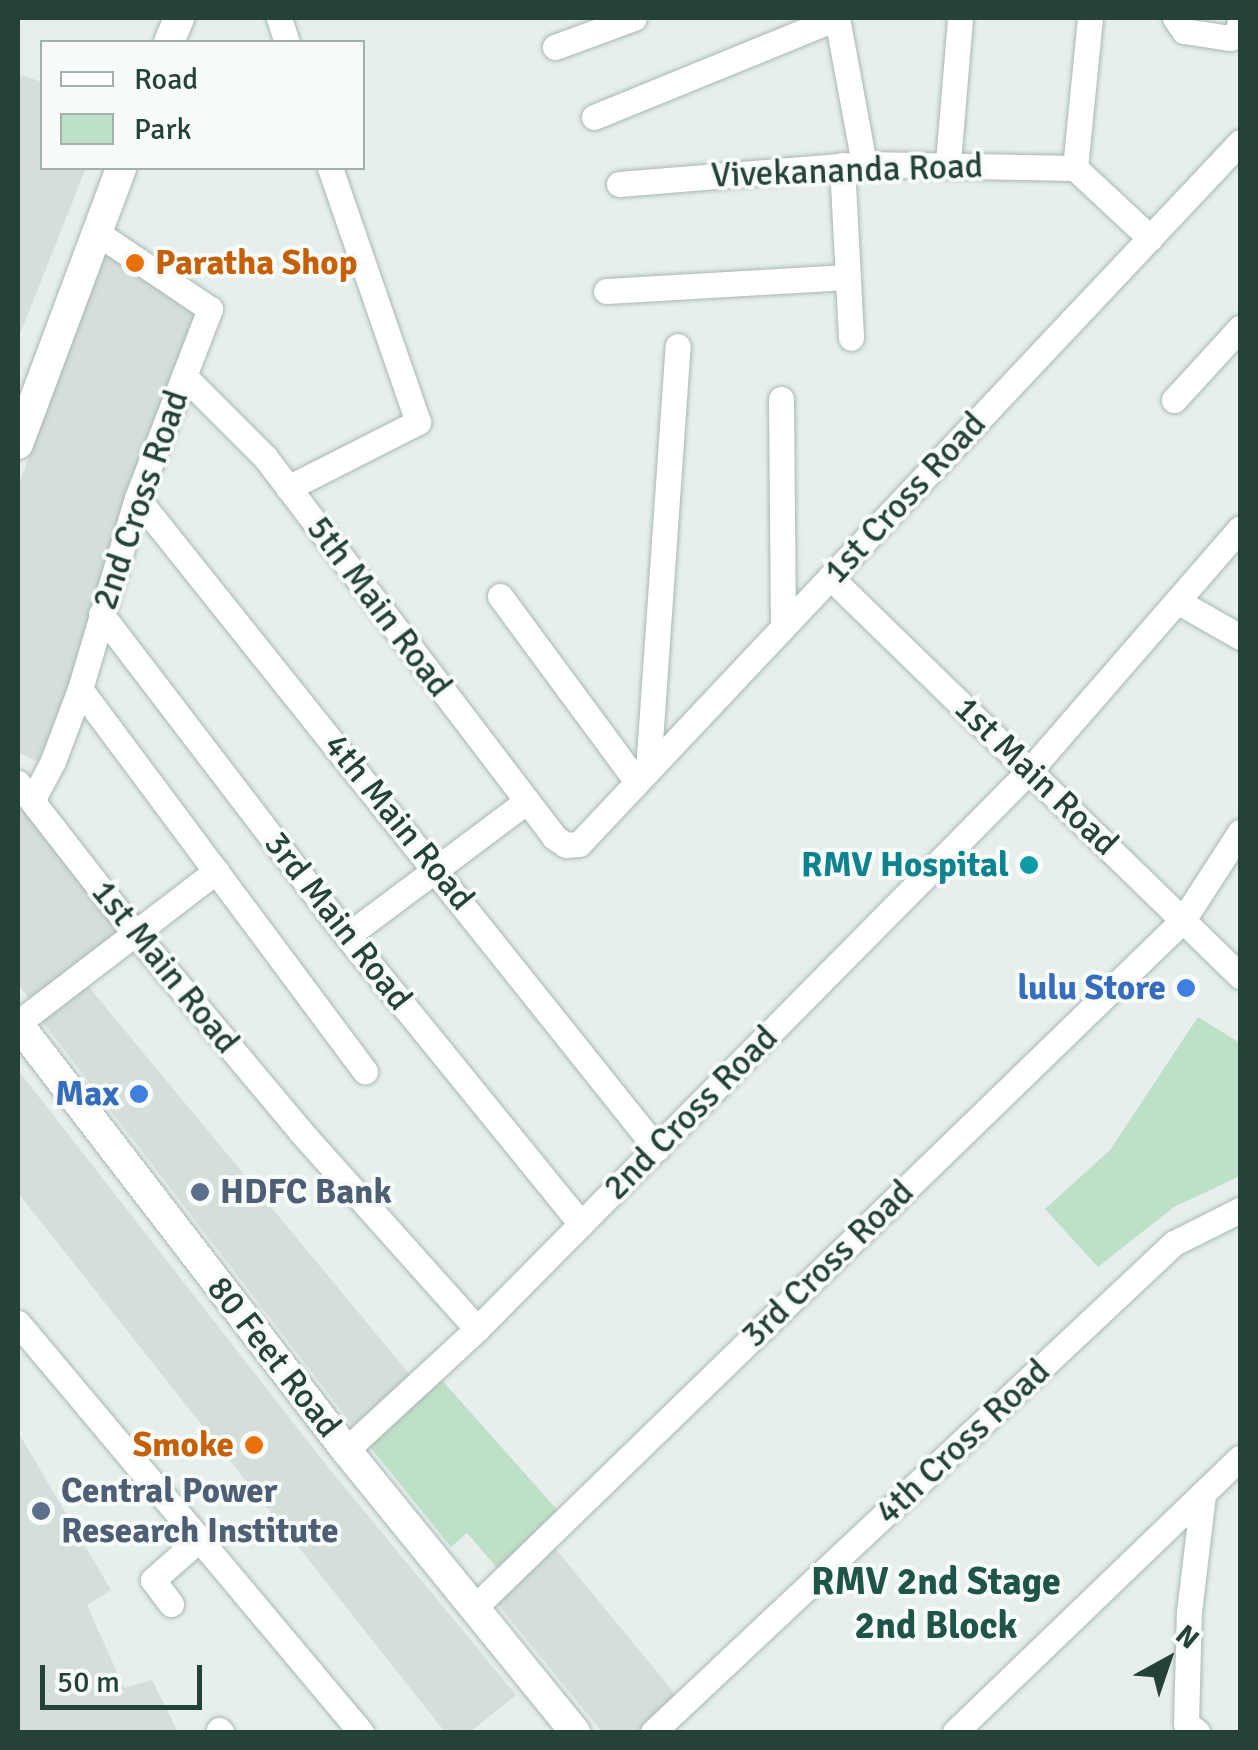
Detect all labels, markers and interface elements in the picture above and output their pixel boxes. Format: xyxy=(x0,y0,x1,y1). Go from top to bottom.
legend xyxy=(40,40,365,170)
text: Road xyxy=(134,61,198,98)
text: Park xyxy=(134,111,192,148)
street label: Vivekananda Road xyxy=(710,145,984,197)
place label: Paratha Shop xyxy=(155,242,357,284)
marker: Paratha Shop xyxy=(124,252,146,274)
street label: 2nd Cross Road xyxy=(84,385,198,615)
street label: 1st Cross Road xyxy=(815,404,995,592)
street label: 5th Main Road xyxy=(297,508,461,706)
street label: 1st Main Road xyxy=(945,687,1127,865)
street label: 4th Main Road xyxy=(315,725,483,919)
street label: 3rd Main Road xyxy=(255,823,421,1019)
place label: RMV Hospital xyxy=(801,844,1009,886)
marker: RMV Hospital xyxy=(1018,854,1040,876)
street label: 1st Main Road xyxy=(82,872,248,1062)
place label: lulu Store xyxy=(1018,967,1166,1009)
marker: lulu Store xyxy=(1175,977,1197,999)
street label: 2nd Cross Road xyxy=(595,1017,787,1209)
place label: Max xyxy=(55,1073,119,1115)
marker: Max xyxy=(128,1083,150,1105)
place label: HDFC Bank xyxy=(220,1171,392,1213)
street label: 3rd Cross Road xyxy=(733,1172,923,1356)
marker: HDFC Bank xyxy=(189,1181,211,1203)
street label: 80 Feet Road xyxy=(198,1268,350,1446)
street label: 4th Cross Road xyxy=(867,1351,1059,1533)
place label: Smoke xyxy=(133,1424,234,1466)
marker: Smoke xyxy=(243,1434,265,1456)
place label: Central Power Research Institute xyxy=(61,1470,339,1552)
marker: Central Power Research Institute xyxy=(30,1500,52,1522)
district label: RMV 2nd Stage 2nd Block xyxy=(811,1559,1061,1648)
north arrow xyxy=(1118,1610,1218,1710)
text: N xyxy=(1169,1618,1206,1656)
scale bar xyxy=(45,1645,208,1707)
text: 50 m xyxy=(57,1664,120,1701)

